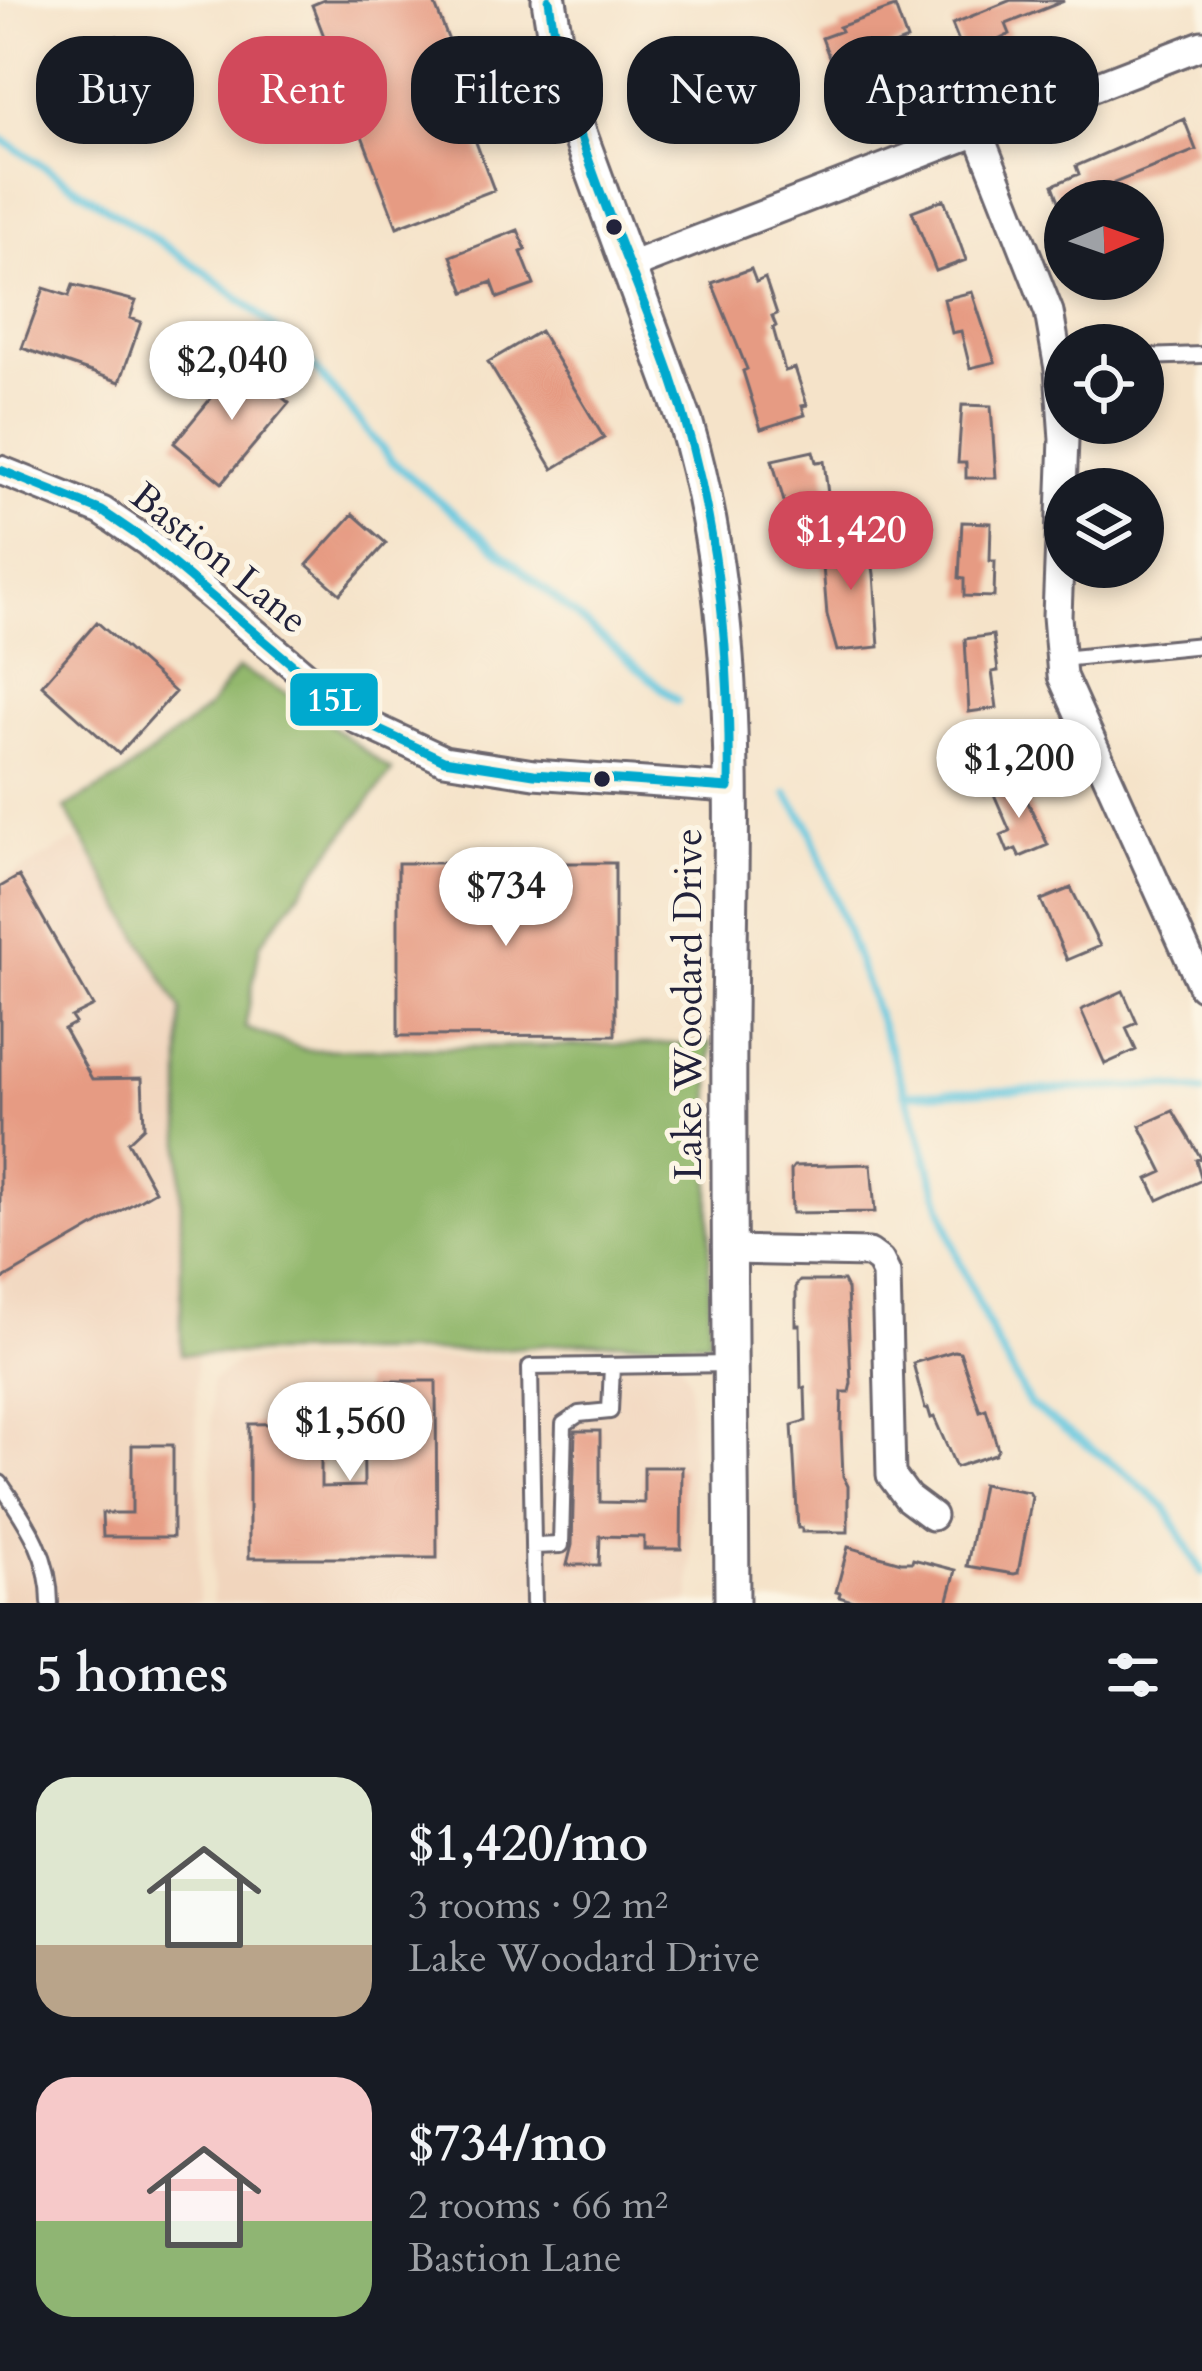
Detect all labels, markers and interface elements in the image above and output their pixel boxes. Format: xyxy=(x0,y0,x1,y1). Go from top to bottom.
chip: Buy xyxy=(36,36,194,144)
chip: Rent xyxy=(218,36,387,144)
chip: Filters xyxy=(411,36,603,144)
chip: New xyxy=(627,36,800,144)
chip: Apartment xyxy=(824,36,1099,144)
north arrow xyxy=(1044,180,1164,300)
map controls xyxy=(1044,180,1164,588)
unlabelled marker xyxy=(603,216,625,238)
pin: $2,040 xyxy=(134,321,330,423)
button: locate xyxy=(1044,324,1164,444)
text: $2,040 xyxy=(176,333,288,386)
button: layers xyxy=(1044,468,1164,588)
street label: Bastion Lane xyxy=(119,470,319,646)
pin: $1,420 xyxy=(753,491,949,593)
text: $1,420 xyxy=(795,503,907,556)
line badge: 15L xyxy=(288,671,380,728)
text: 15L xyxy=(307,678,361,723)
pin: $1,200 xyxy=(921,719,1117,821)
text: $1,200 xyxy=(963,731,1075,784)
unlabelled marker xyxy=(591,768,613,790)
street label: Lake Woodard Drive xyxy=(662,828,715,1180)
pin: $734 xyxy=(435,847,577,949)
text: $734 xyxy=(466,859,546,912)
pin: $1,560 xyxy=(252,1382,448,1484)
text: $1,560 xyxy=(294,1394,406,1447)
text: 5 homes xyxy=(36,1640,228,1710)
icon: filters xyxy=(1100,1642,1166,1708)
text: $1,420/mo xyxy=(408,1809,648,1879)
icon: home xyxy=(132,1825,276,1969)
text: 3 rooms · 92 m² xyxy=(408,1879,668,1932)
text: Lake Woodard Drive xyxy=(408,1932,760,1985)
text: $734/mo xyxy=(408,2109,607,2179)
icon: home xyxy=(132,2125,276,2269)
text: 2 rooms · 66 m² xyxy=(408,2179,668,2232)
text: Bastion Lane xyxy=(408,2232,622,2285)

